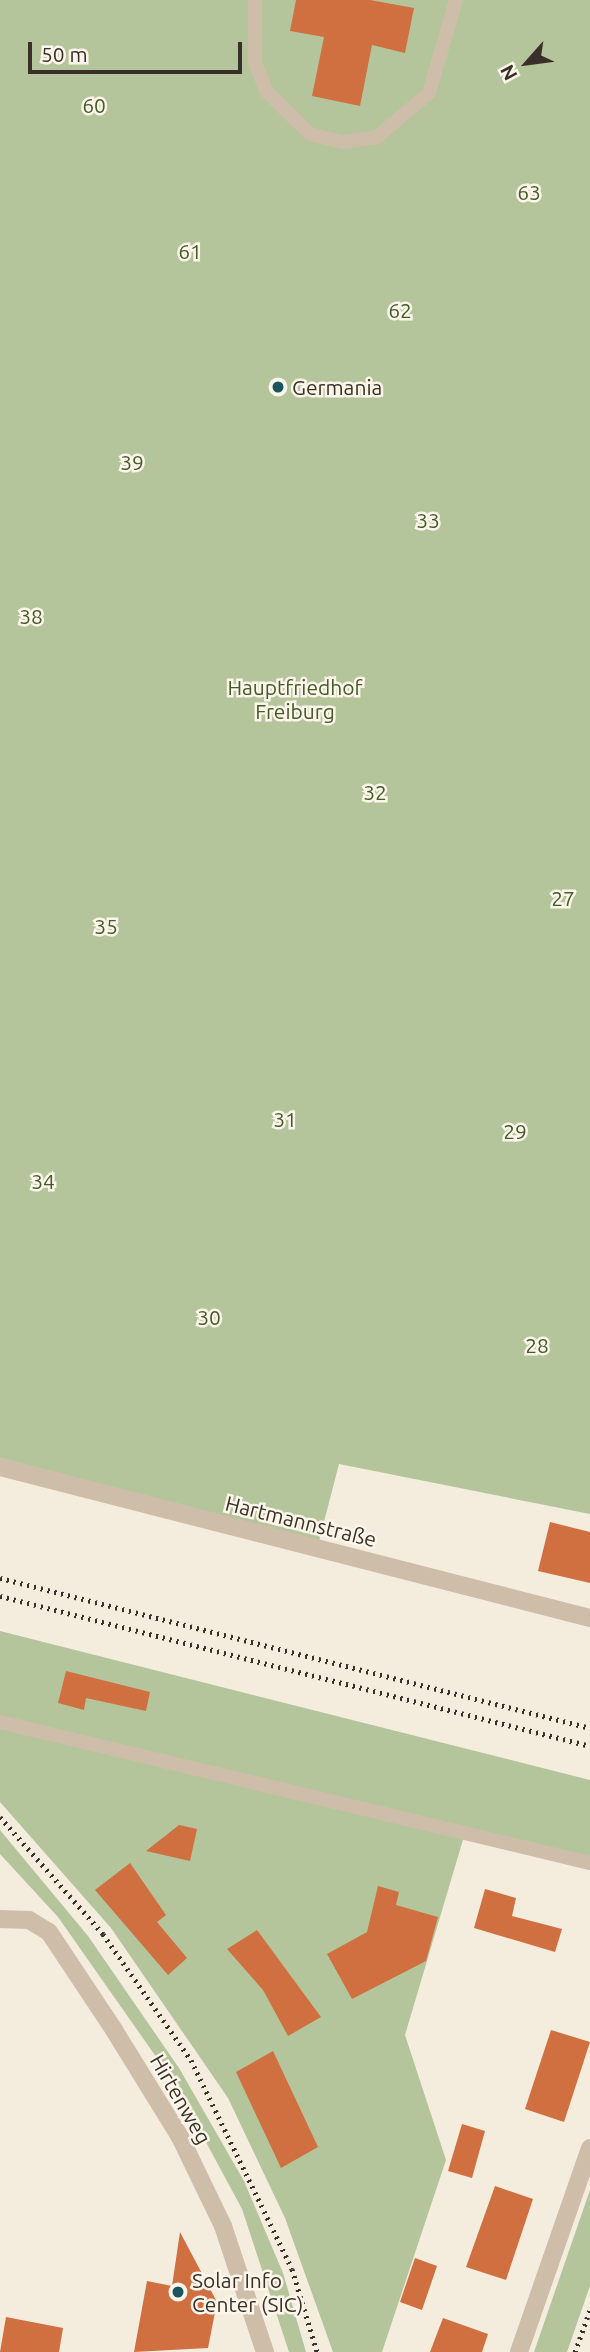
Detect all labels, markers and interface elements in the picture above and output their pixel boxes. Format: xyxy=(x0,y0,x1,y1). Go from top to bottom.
scale bar xyxy=(32,28,245,72)
north arrow xyxy=(492,28,562,98)
text: 50 m xyxy=(41,42,88,66)
text: N xyxy=(495,61,522,84)
park label: 60 xyxy=(82,92,106,118)
park label: 63 xyxy=(517,179,541,205)
park label: 61 xyxy=(178,238,202,264)
park label: 62 xyxy=(388,297,412,323)
place label: Germania xyxy=(292,374,382,400)
marker: Germania xyxy=(270,379,286,395)
park label: 39 xyxy=(120,449,144,475)
park label: 33 xyxy=(416,507,440,533)
park label: 38 xyxy=(19,603,43,629)
park label: Hauptfriedhof Freiburg xyxy=(227,674,363,724)
park label: 32 xyxy=(363,779,387,805)
park label: 27 xyxy=(551,885,575,911)
park label: 35 xyxy=(94,913,118,939)
park label: 31 xyxy=(273,1106,297,1132)
park label: 29 xyxy=(503,1118,527,1144)
park label: 34 xyxy=(31,1168,55,1194)
park label: 30 xyxy=(197,1304,221,1330)
park label: 28 xyxy=(525,1332,549,1358)
street label: Hartmannstraße xyxy=(223,1490,379,1552)
street label: Hirtenweg xyxy=(145,2050,217,2148)
place label: Solar Info Center (SIC) xyxy=(192,2267,303,2317)
marker: Solar Info Center (SIC) xyxy=(170,2284,186,2300)

